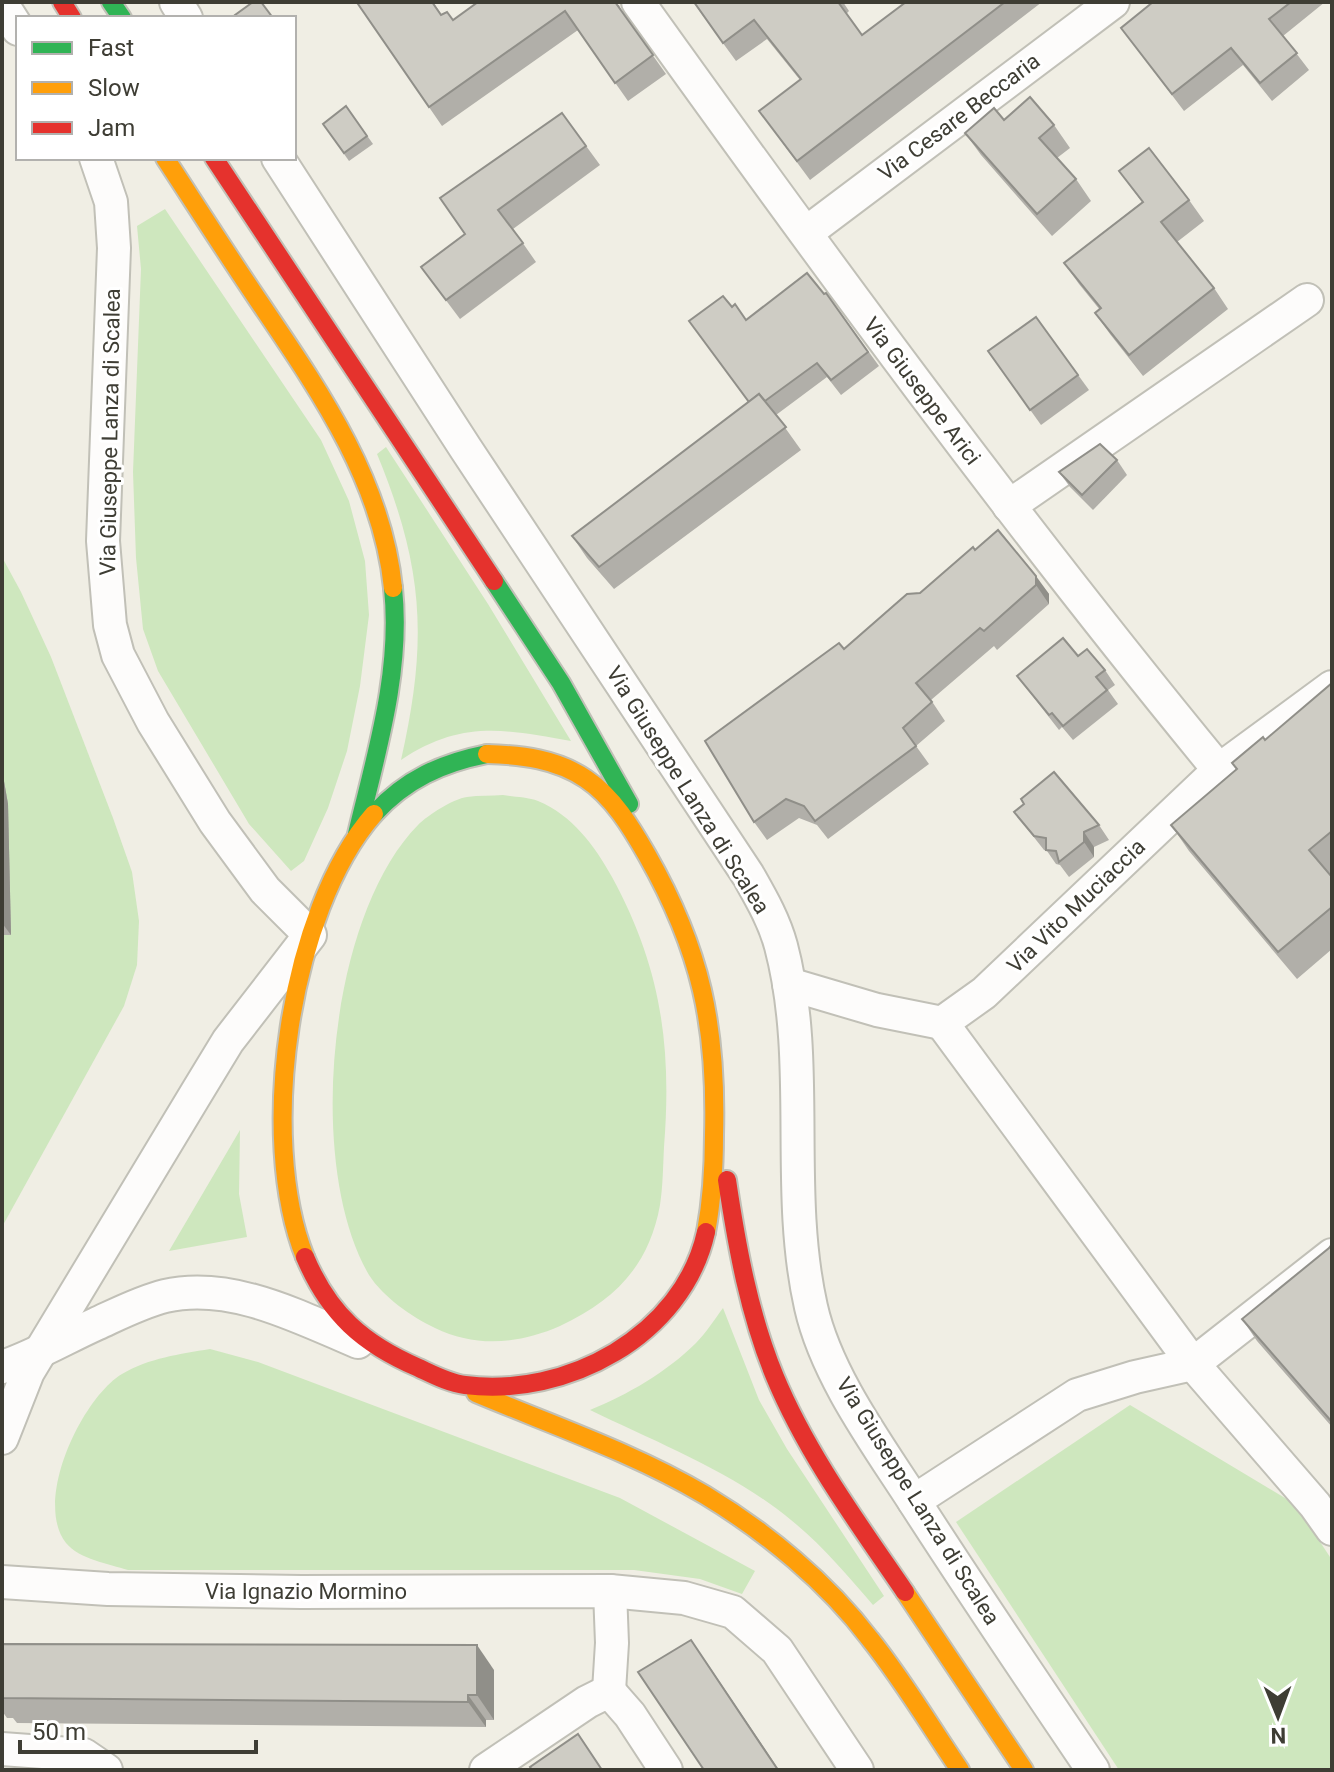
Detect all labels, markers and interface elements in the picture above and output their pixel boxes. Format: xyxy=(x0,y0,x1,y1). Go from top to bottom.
legend xyxy=(16,16,296,160)
text: Fast xyxy=(88,34,134,62)
street label: Via Cesare Beccaria xyxy=(873,48,1045,186)
text: Slow xyxy=(88,74,140,102)
text: Jam xyxy=(88,114,135,142)
street label: Via Giuseppe Lanza di Scalea xyxy=(95,288,125,576)
street label: Via Giuseppe Arici xyxy=(858,312,986,470)
street label: Via Giuseppe Lanza di Scalea xyxy=(601,662,775,918)
street label: Via Vito Muciaccia xyxy=(1002,834,1150,978)
street label: Via Giuseppe Lanza di Scalea xyxy=(831,1373,1005,1629)
street label: Via Ignazio Mormino xyxy=(205,1579,407,1604)
north arrow xyxy=(1238,1676,1318,1756)
scale bar xyxy=(20,1704,256,1754)
text: 50 m xyxy=(32,1718,86,1746)
text: N xyxy=(1270,1723,1286,1748)

